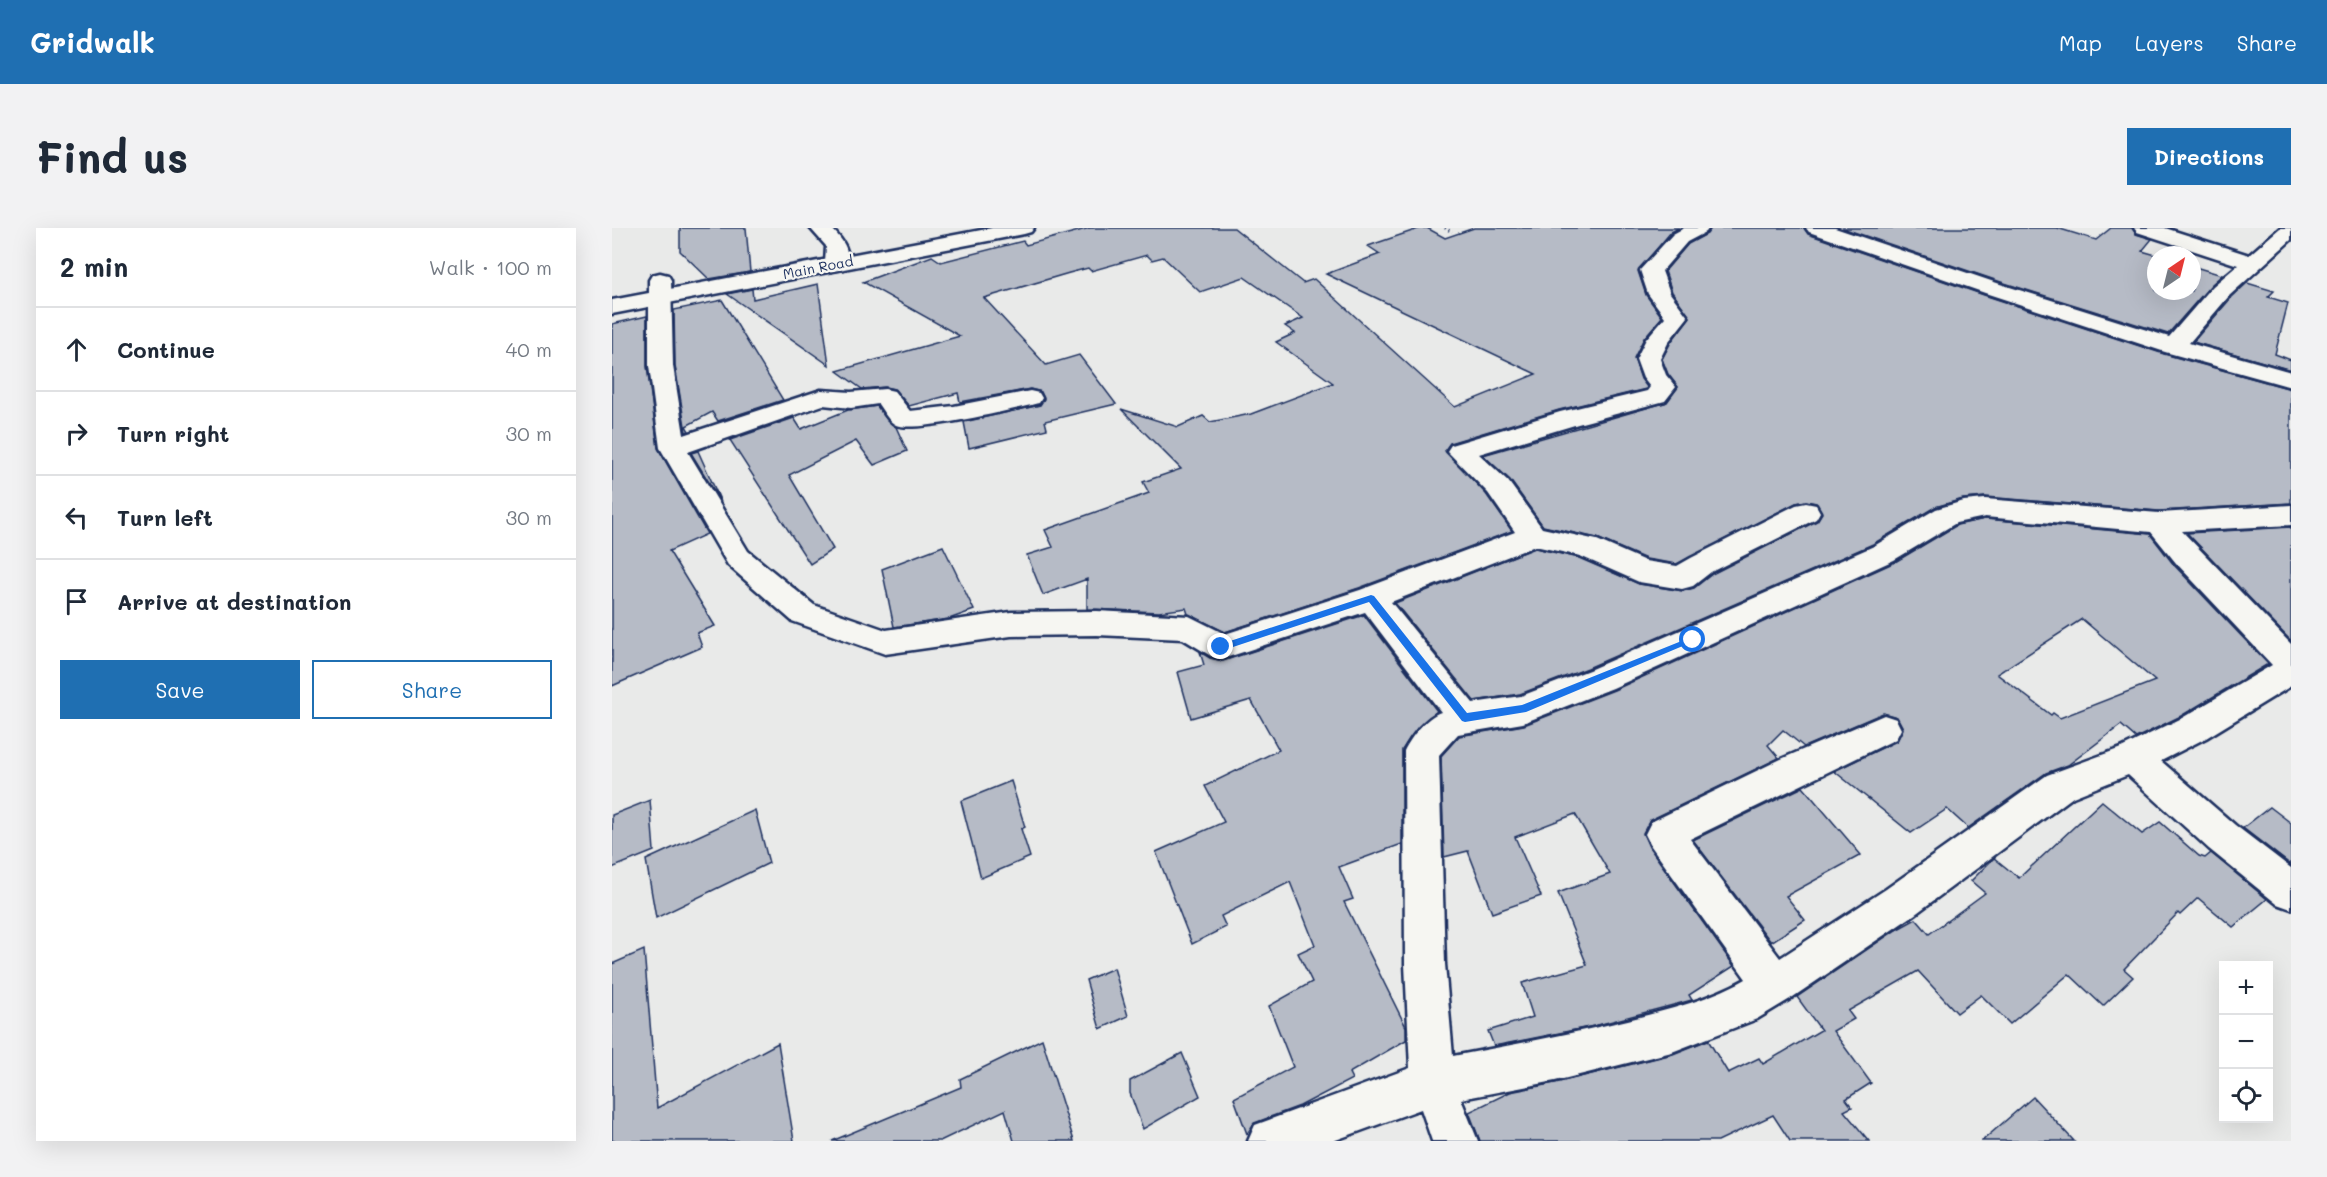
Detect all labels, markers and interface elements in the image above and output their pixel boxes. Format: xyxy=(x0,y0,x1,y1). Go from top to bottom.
text: Gridwalk xyxy=(30,24,155,60)
text: Map xyxy=(2059,29,2102,56)
text: Layers xyxy=(2135,29,2204,56)
text: Share xyxy=(2237,29,2297,56)
button: Directions xyxy=(2127,128,2291,185)
text: Find us xyxy=(36,129,188,184)
north arrow xyxy=(2147,246,2201,300)
text: 2 min xyxy=(60,250,128,284)
street label: Main Road xyxy=(781,251,855,283)
text: Walk · 100 m xyxy=(429,254,552,280)
icon: ahead xyxy=(60,333,93,366)
text: Continue xyxy=(117,335,215,364)
text: 40 m xyxy=(506,336,552,362)
icon: right xyxy=(60,417,93,450)
text: Turn right xyxy=(117,419,229,448)
text: 30 m xyxy=(506,420,552,446)
icon: left xyxy=(60,501,93,534)
text: Turn left xyxy=(117,503,213,532)
text: 30 m xyxy=(506,504,552,530)
icon: arrive xyxy=(60,585,93,618)
text: Arrive at destination xyxy=(117,587,352,616)
route start xyxy=(1679,626,1705,652)
route end xyxy=(1207,633,1233,659)
button: Save xyxy=(60,660,300,719)
button: Share xyxy=(312,660,552,719)
map controls xyxy=(2219,961,2273,1123)
button: + xyxy=(2219,961,2273,1015)
button: − xyxy=(2219,1015,2273,1069)
button: locate xyxy=(2219,1069,2273,1123)

